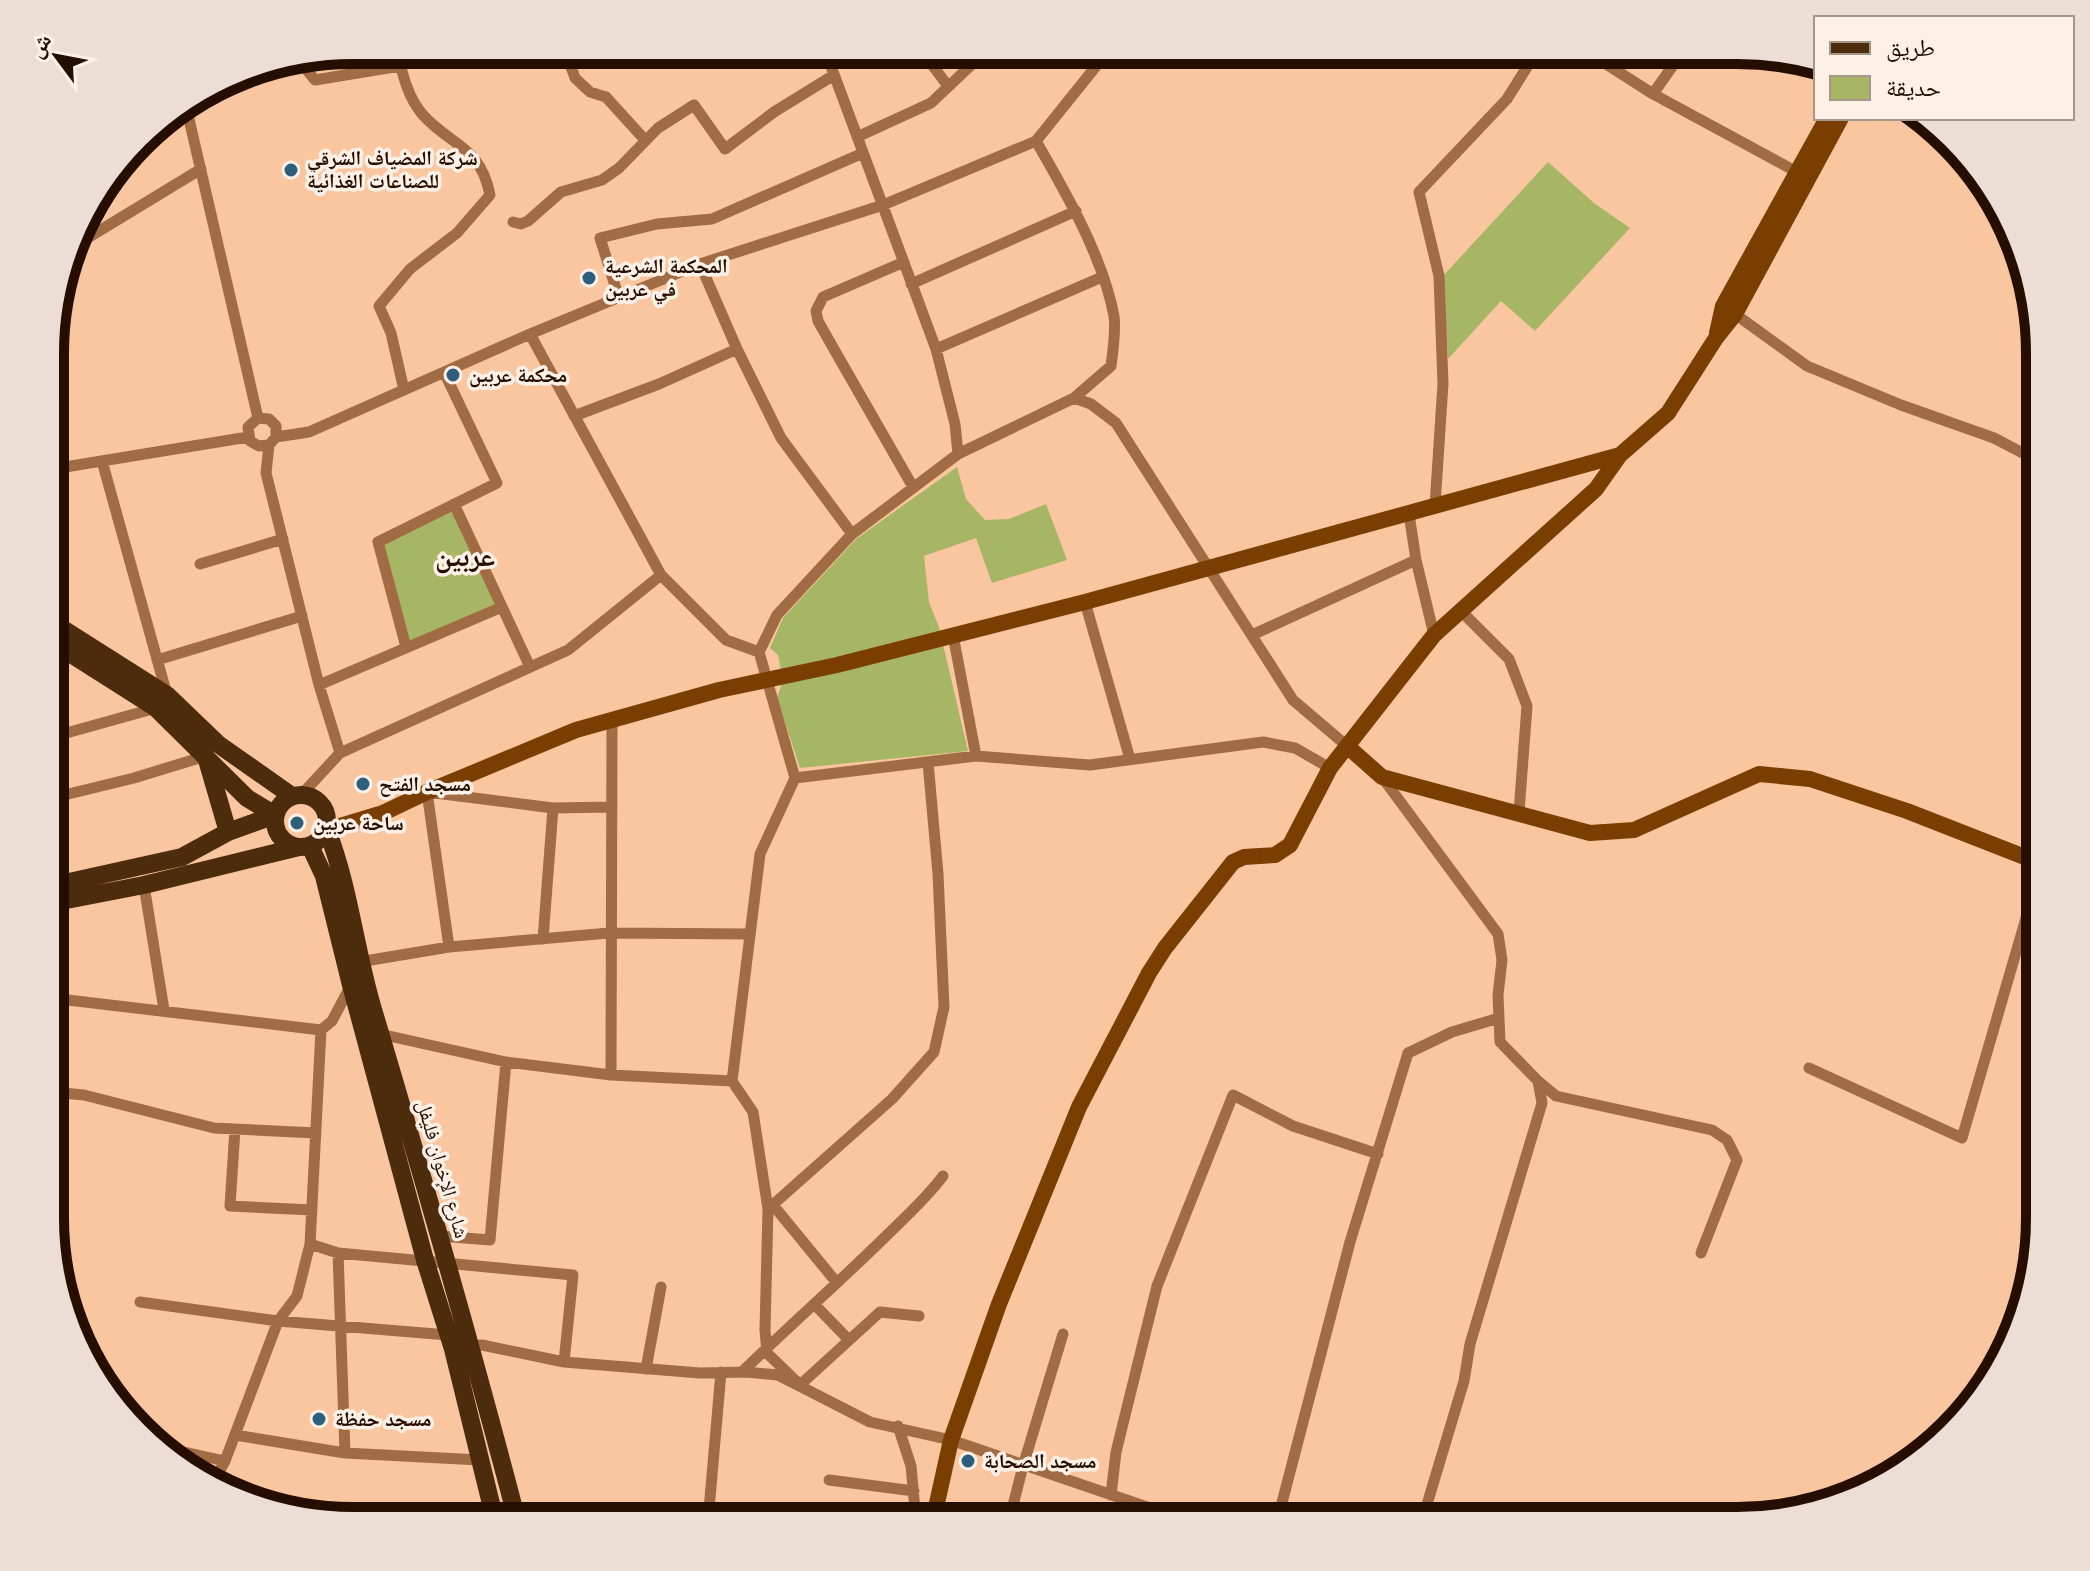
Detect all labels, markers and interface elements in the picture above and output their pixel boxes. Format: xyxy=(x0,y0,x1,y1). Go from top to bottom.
north arrow xyxy=(16,16,96,96)
legend xyxy=(1814,16,2074,120)
text: ش xyxy=(22,29,57,63)
text: طريق xyxy=(1886,33,1935,62)
text: حديقة xyxy=(1886,73,1941,102)
place label: شركة المضياف الشرقي للصناعات الغذائية xyxy=(307,146,478,193)
marker: شركة المضياف الشرقي للصناعات الغذائية xyxy=(282,161,300,179)
place label: المحكمة الشرعية في عربين xyxy=(605,254,728,305)
marker: المحكمة الشرعية في عربين xyxy=(580,269,598,287)
place label: محكمة عربين xyxy=(469,363,567,388)
marker: محكمة عربين xyxy=(444,366,462,384)
district label: عربين xyxy=(435,539,495,574)
place label: مسجد الفتح xyxy=(379,772,471,797)
marker: مسجد الفتح xyxy=(354,775,372,793)
place label: ساحة عربين xyxy=(313,811,404,836)
marker: ساحة عربين xyxy=(288,814,306,832)
street label: شارع الإخوان فليفل xyxy=(411,1097,474,1241)
place label: مسجد حفظة xyxy=(335,1407,432,1431)
marker: مسجد حفظة xyxy=(310,1410,328,1428)
place label: مسجد الصحابة xyxy=(984,1449,1097,1473)
marker: مسجد الصحابة xyxy=(959,1452,977,1470)

